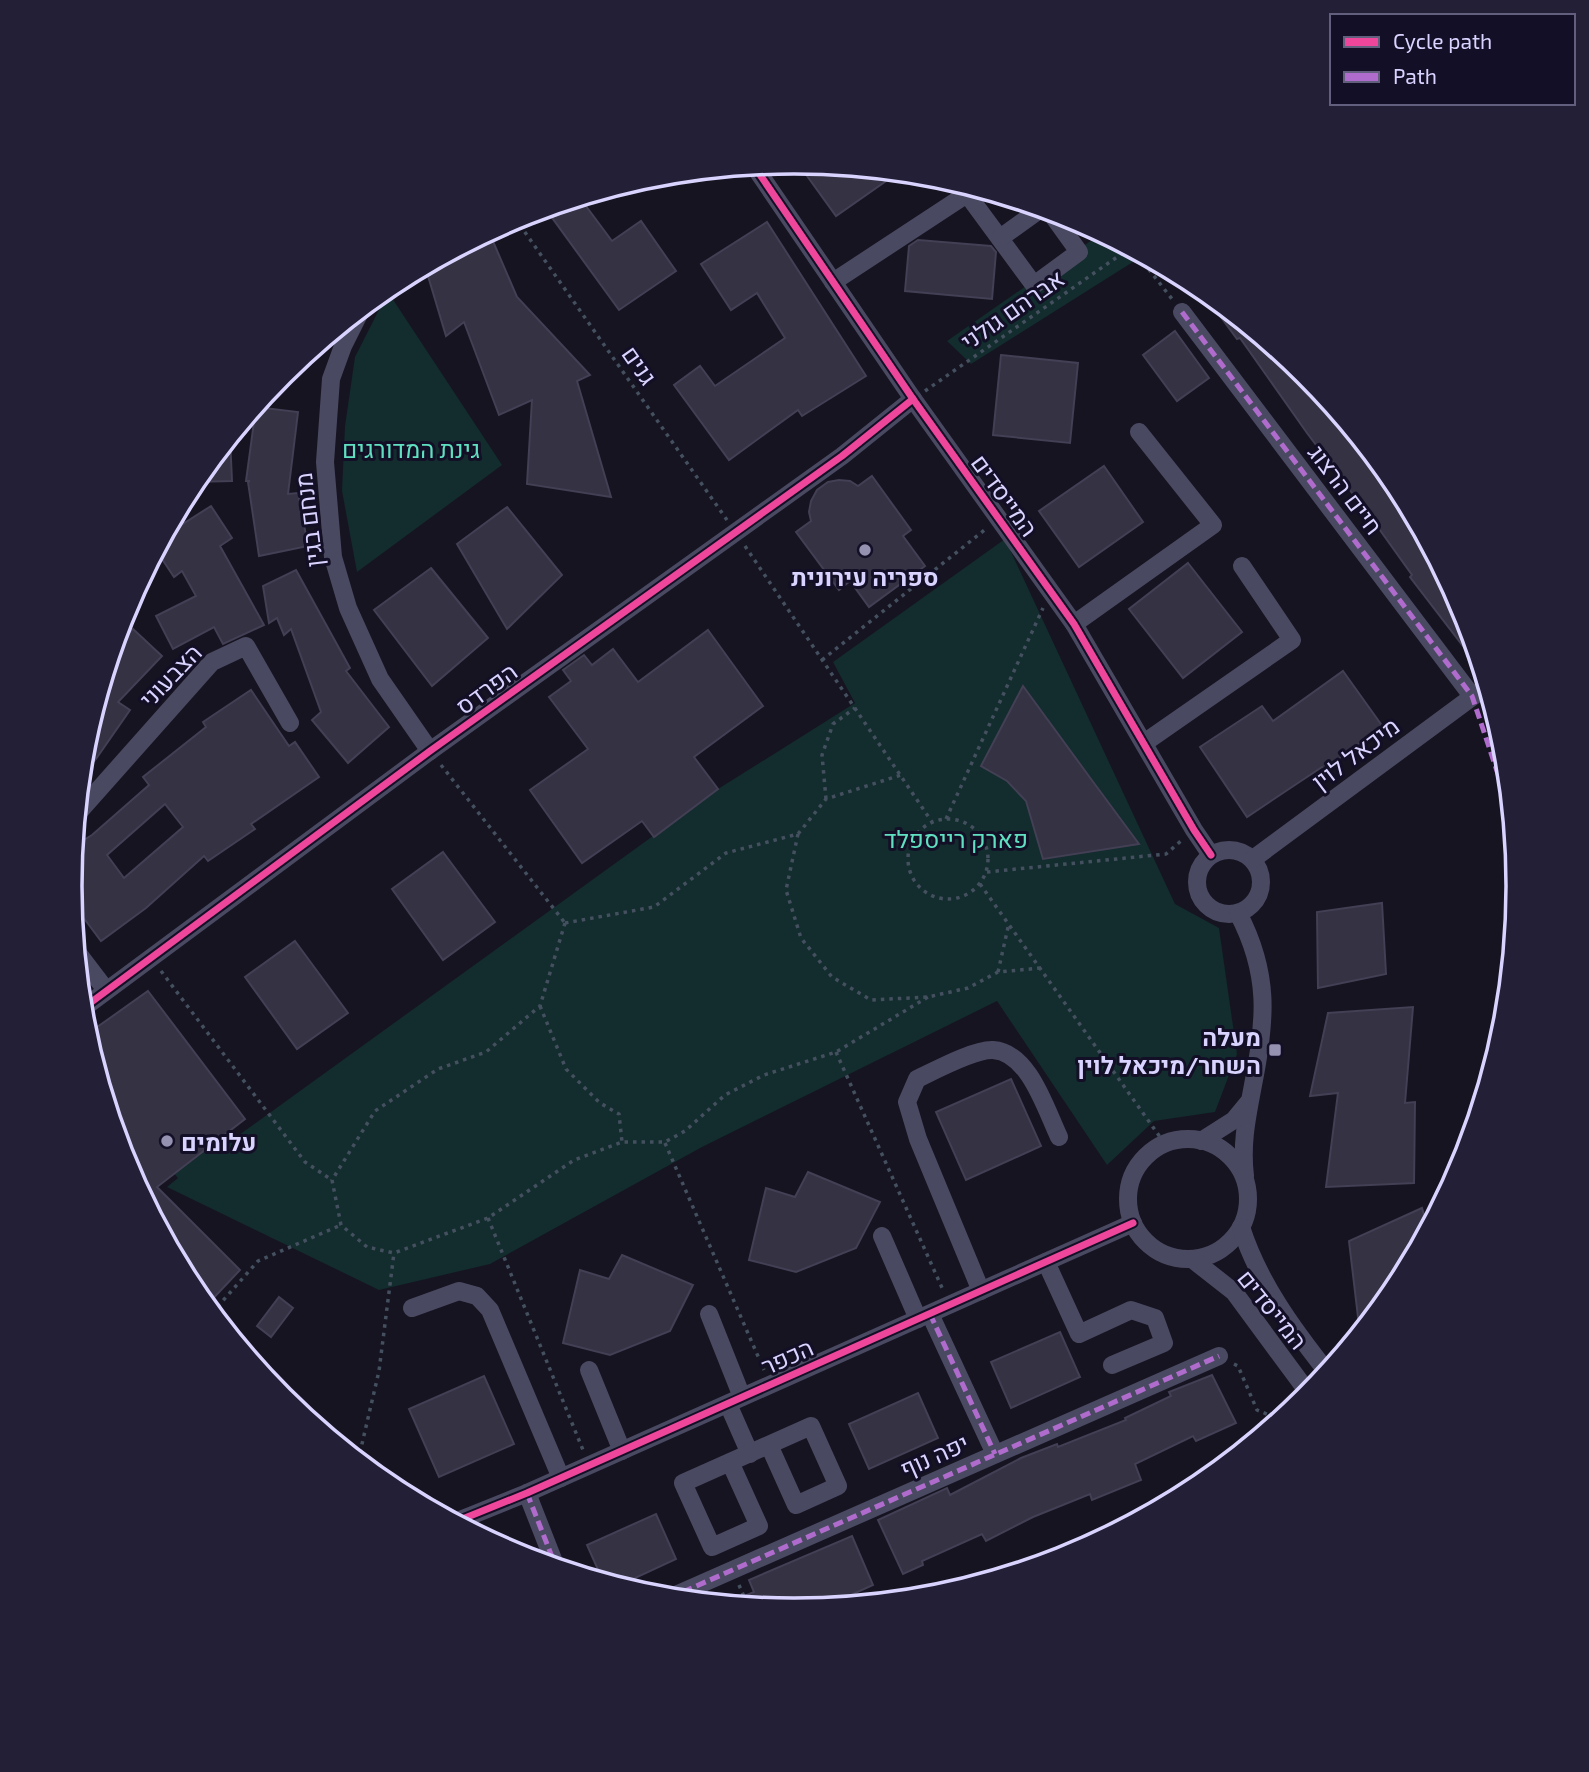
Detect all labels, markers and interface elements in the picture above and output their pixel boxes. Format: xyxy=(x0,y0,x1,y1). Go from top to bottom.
legend xyxy=(1330,14,1575,105)
text: Cycle path xyxy=(1393,28,1492,53)
text: Path xyxy=(1393,63,1437,88)
street label: אברהם גולני xyxy=(955,263,1069,355)
street label: גנים xyxy=(617,340,663,390)
park label: גינת המדורגים xyxy=(342,434,480,463)
street label: חיים הרצוג xyxy=(1303,438,1389,540)
street label: המייסדים xyxy=(966,448,1044,542)
street label: מנחם בגין xyxy=(288,471,328,569)
marker: ספריה עירונית xyxy=(857,542,873,558)
place label: ספריה עירונית xyxy=(791,562,939,591)
street label: הצבעוני xyxy=(133,637,207,713)
street label: הפרדס xyxy=(450,656,522,720)
street label: מיכאל לוין xyxy=(1306,711,1404,795)
park label: פארק רייספלד xyxy=(884,824,1028,853)
place label: מעלה השחר/מיכאל לוין xyxy=(1077,1022,1261,1079)
marker: מעלה השחר/מיכאל לוין xyxy=(1267,1042,1283,1058)
place label: עלומים xyxy=(181,1127,256,1156)
marker: עלומים xyxy=(159,1133,175,1149)
street label: המייסדים xyxy=(1232,1263,1314,1355)
street label: הכפר xyxy=(757,1332,817,1380)
street label: יפה נוף xyxy=(895,1427,973,1483)

